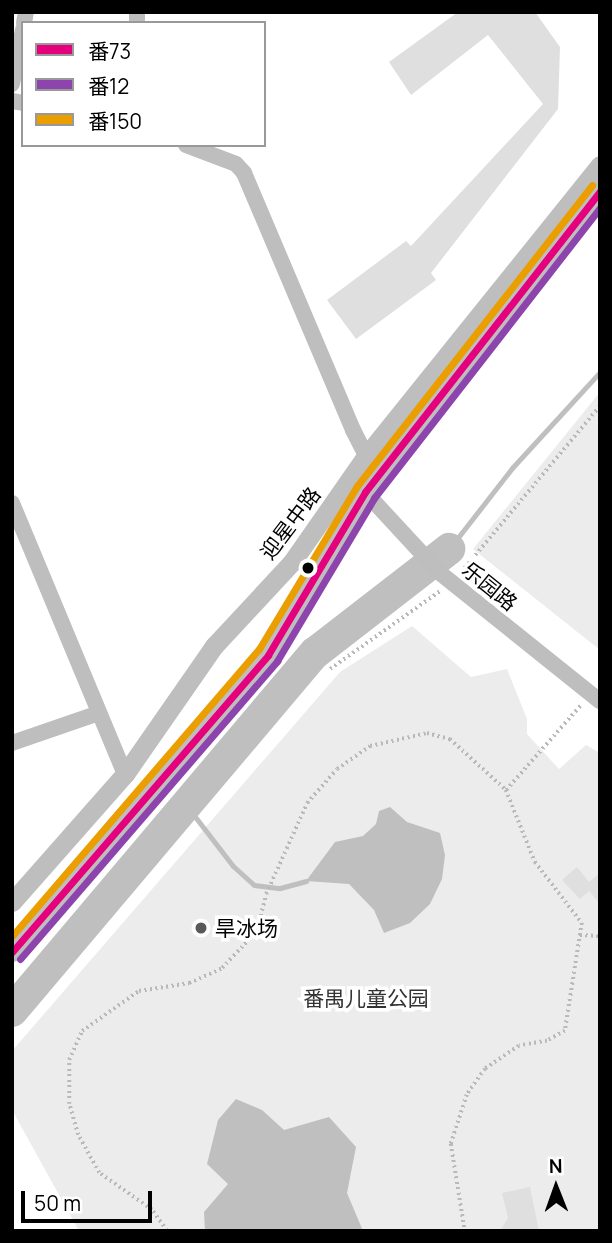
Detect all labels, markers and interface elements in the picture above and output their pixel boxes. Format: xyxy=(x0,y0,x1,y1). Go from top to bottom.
legend xyxy=(21,21,266,147)
text: 番73 xyxy=(88,37,131,65)
text: 番12 xyxy=(88,72,129,100)
text: 番150 xyxy=(88,107,142,135)
street label: 迎星中路 xyxy=(255,482,325,564)
street label: 乐园路 xyxy=(458,556,522,616)
unlabelled marker xyxy=(301,561,315,575)
place label: 旱冰场 xyxy=(215,915,278,941)
marker: 旱冰场 xyxy=(193,920,209,936)
park label: 番禺儿童公园 xyxy=(303,985,429,1011)
north arrow xyxy=(521,1152,591,1222)
text: N xyxy=(549,1153,563,1179)
scale bar xyxy=(24,1176,156,1220)
text: 50 m xyxy=(34,1189,81,1217)

